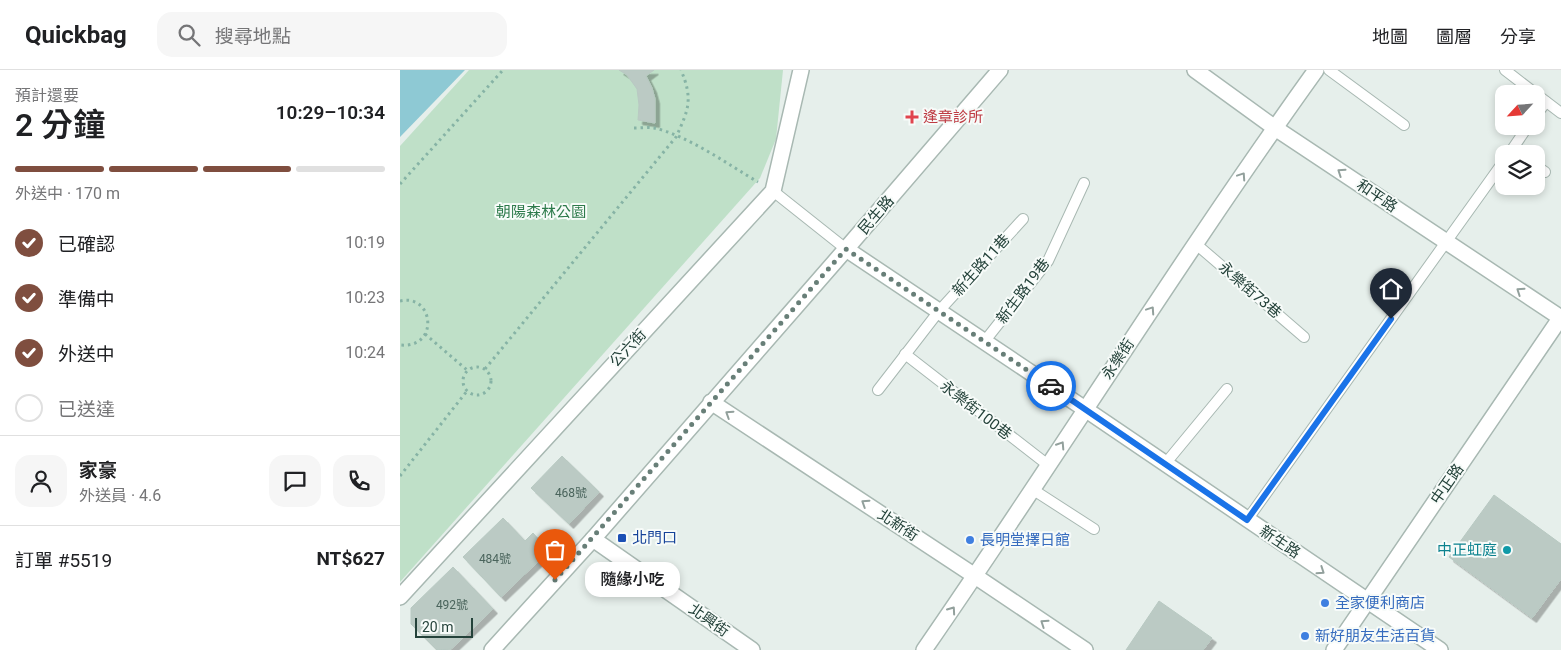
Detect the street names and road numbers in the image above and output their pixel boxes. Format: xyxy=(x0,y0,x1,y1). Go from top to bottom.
street label: 和平路 xyxy=(1353,176,1401,216)
street label: 民生路 xyxy=(854,192,898,238)
street label: 新生路11巷 xyxy=(949,230,1013,300)
street label: 新生路19巷 xyxy=(993,255,1053,327)
street label: 永樂街73巷 xyxy=(1215,258,1285,322)
street label: 公六街 xyxy=(606,325,650,371)
street label: 永樂街 xyxy=(1098,335,1138,383)
street label: 永樂街100巷 xyxy=(937,377,1015,443)
street label: 中正路 xyxy=(1427,460,1467,508)
street label: 北新街 xyxy=(874,505,922,545)
street label: 新生路 xyxy=(1256,522,1304,562)
street label: 北興街 xyxy=(685,600,733,640)

